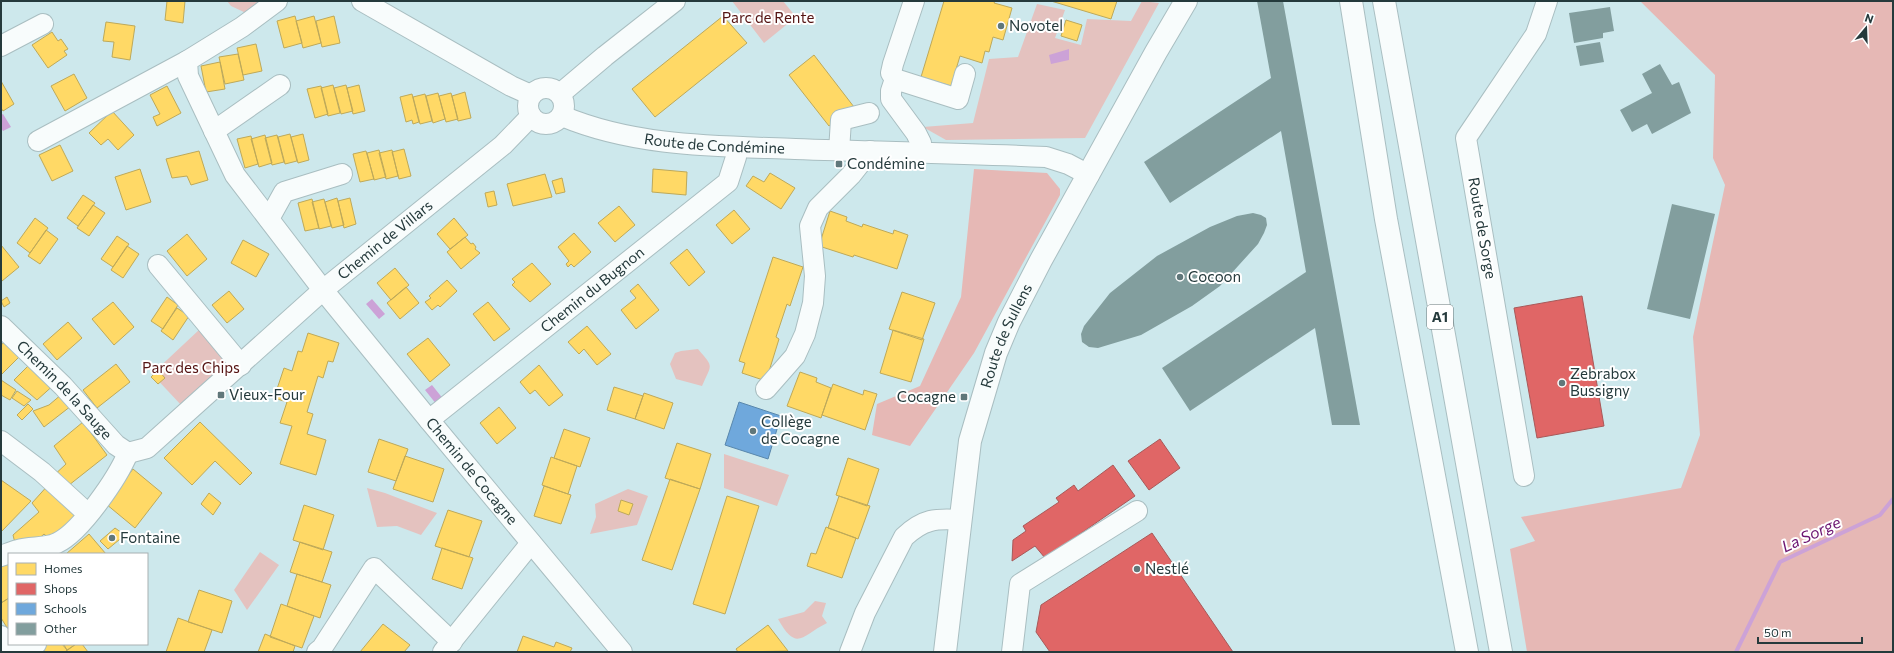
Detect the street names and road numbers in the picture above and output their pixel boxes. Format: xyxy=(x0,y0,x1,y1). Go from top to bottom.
street label: Route de Condémine xyxy=(643,129,785,157)
street label: Route de Sorge xyxy=(1465,176,1501,280)
street label: Chemin de Villars xyxy=(333,195,436,283)
street label: Chemin du Bugnon xyxy=(536,242,647,336)
street label: Route de Sullens xyxy=(976,280,1035,390)
road number: A1 xyxy=(1427,305,1453,329)
street label: Chemin de la Sauge xyxy=(13,336,116,443)
street label: Chemin de Cocagne xyxy=(423,413,522,528)

